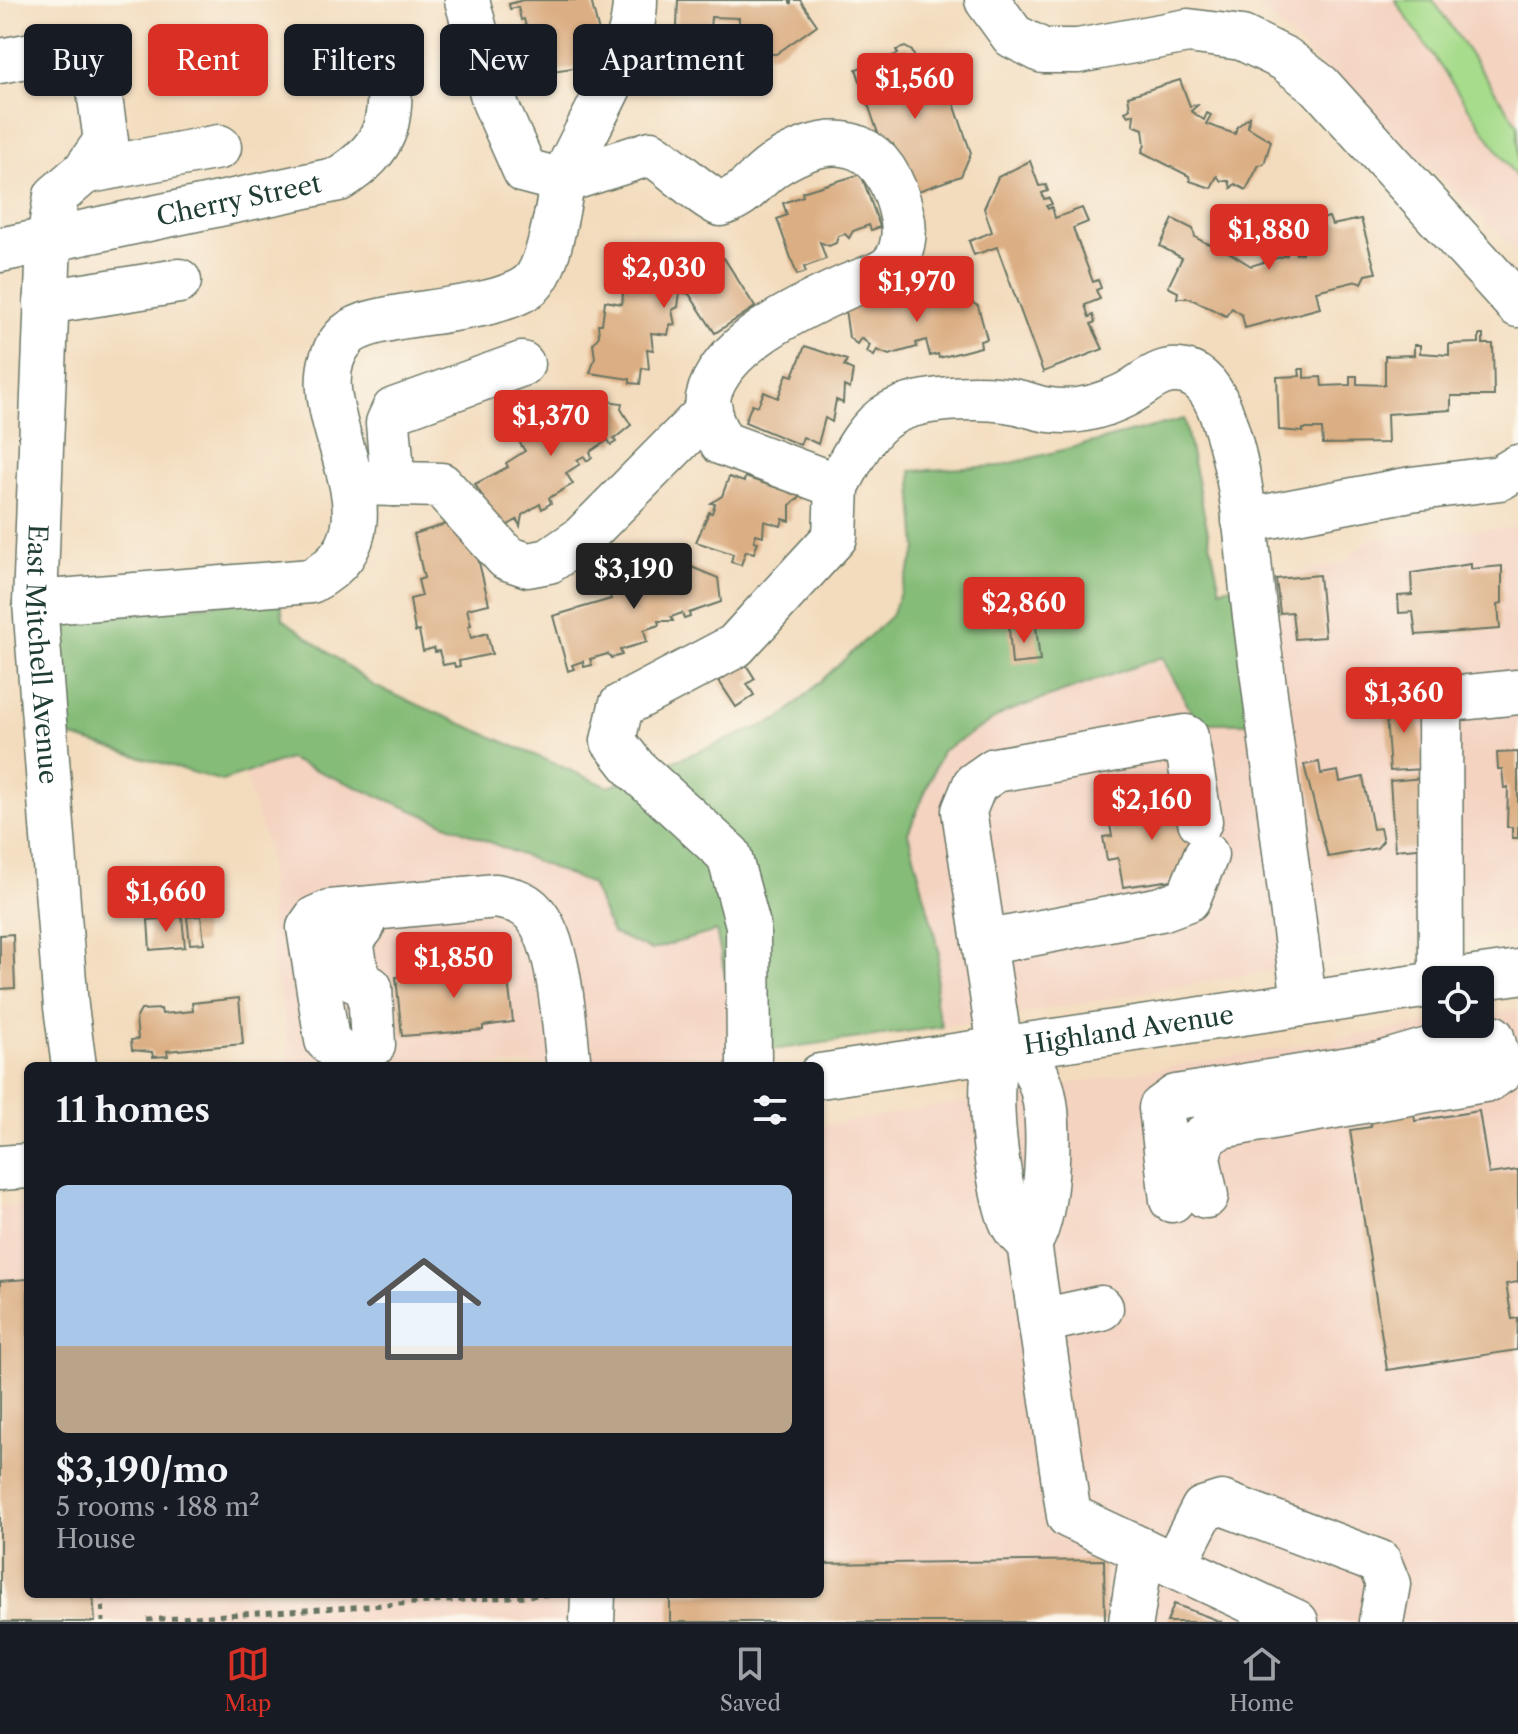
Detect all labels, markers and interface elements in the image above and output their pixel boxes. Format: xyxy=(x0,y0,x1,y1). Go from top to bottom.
chip: Buy xyxy=(24,24,132,96)
chip: Rent xyxy=(148,24,268,96)
chip: Filters xyxy=(284,24,424,96)
chip: New xyxy=(440,24,557,96)
chip: Apartment xyxy=(573,24,773,96)
pin: $1,560 xyxy=(850,53,980,121)
text: $1,560 xyxy=(875,63,955,95)
street label: Cherry Street xyxy=(154,167,325,233)
pin: $1,880 xyxy=(1204,204,1334,272)
text: $1,880 xyxy=(1228,214,1310,246)
pin: $2,030 xyxy=(599,242,729,310)
text: $2,030 xyxy=(622,252,706,284)
pin: $1,970 xyxy=(852,256,982,324)
text: $1,970 xyxy=(878,266,956,298)
pin: $1,370 xyxy=(486,390,616,458)
text: $1,370 xyxy=(512,400,590,432)
street label: East Mitchell Avenue xyxy=(19,523,65,785)
pin: $3,190 xyxy=(569,543,699,611)
text: $3,190 xyxy=(594,553,674,585)
pin: $2,860 xyxy=(959,577,1089,645)
text: $2,860 xyxy=(981,587,1067,619)
pin: $1,360 xyxy=(1339,667,1469,735)
text: $1,360 xyxy=(1364,677,1444,709)
pin: $2,160 xyxy=(1087,774,1217,842)
text: $2,160 xyxy=(1112,784,1192,816)
pin: $1,660 xyxy=(101,866,231,934)
text: $1,660 xyxy=(125,876,207,908)
pin: $1,850 xyxy=(389,932,519,1000)
text: $1,850 xyxy=(414,942,494,974)
map controls xyxy=(1422,966,1494,1038)
button: locate xyxy=(1422,966,1494,1038)
street label: Highland Avenue xyxy=(1021,998,1236,1061)
icon: filters xyxy=(748,1088,792,1132)
text: 11 homes xyxy=(56,1089,210,1131)
icon: home xyxy=(352,1237,496,1381)
text: $3,190/mo xyxy=(56,1449,228,1491)
text: 5 rooms · 188 m² xyxy=(56,1491,260,1523)
text: House xyxy=(56,1523,136,1555)
tab: Map xyxy=(224,1642,271,1717)
tab: Saved xyxy=(720,1642,781,1717)
tab: Home xyxy=(1229,1642,1294,1717)

